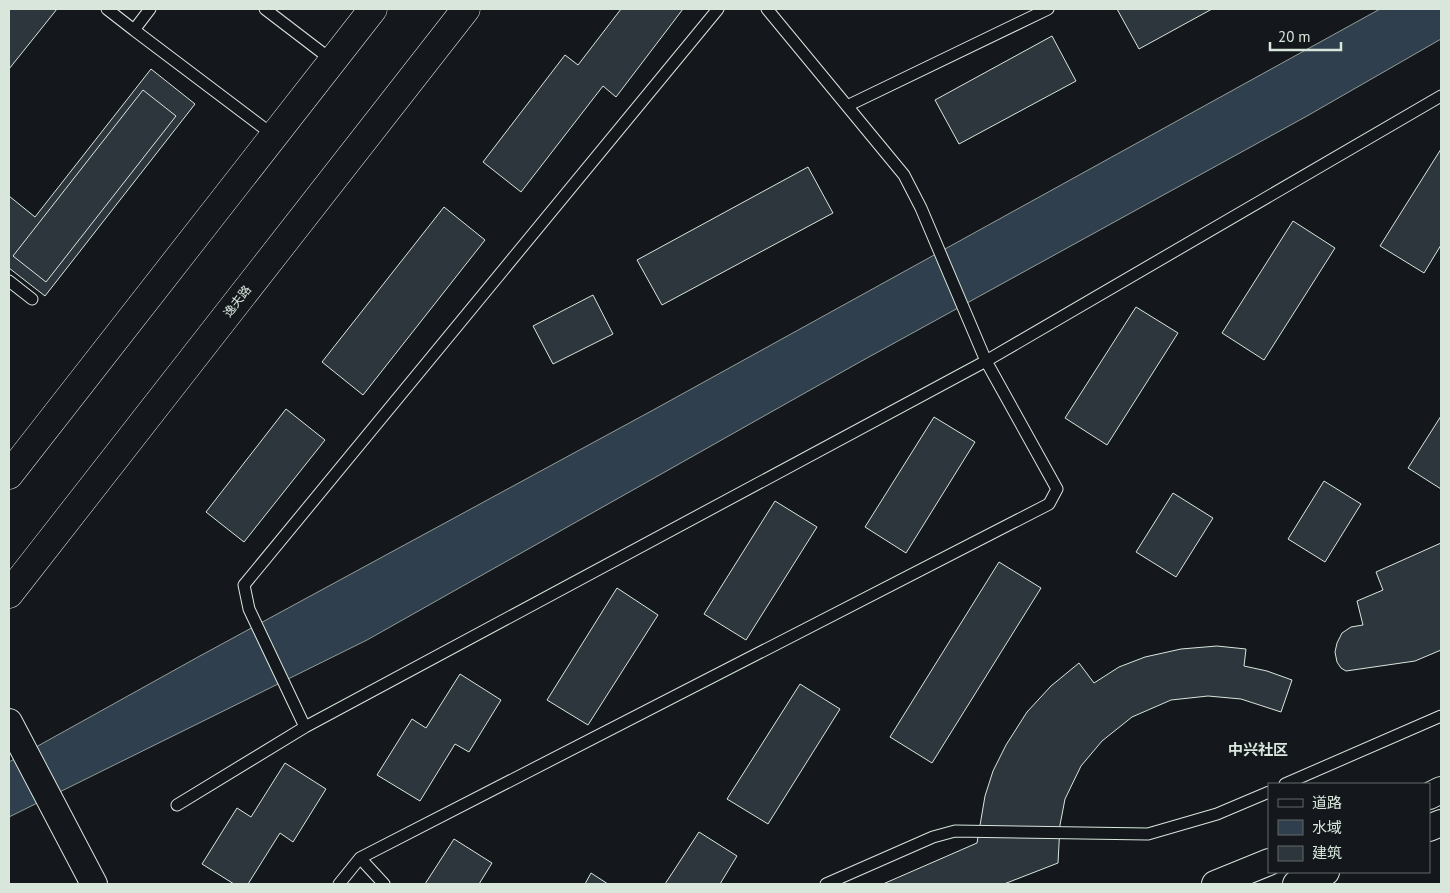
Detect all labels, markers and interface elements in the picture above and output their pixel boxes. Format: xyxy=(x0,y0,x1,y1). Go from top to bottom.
scale bar xyxy=(1270,20,1341,52)
text: 20 m xyxy=(1278,27,1311,46)
street label: 逸夫路 xyxy=(220,282,254,320)
district label: 中兴社区 xyxy=(1228,740,1288,759)
legend xyxy=(1268,783,1430,873)
text: 道路 xyxy=(1312,793,1342,812)
text: 水域 xyxy=(1312,818,1342,837)
text: 建筑 xyxy=(1312,843,1342,862)

